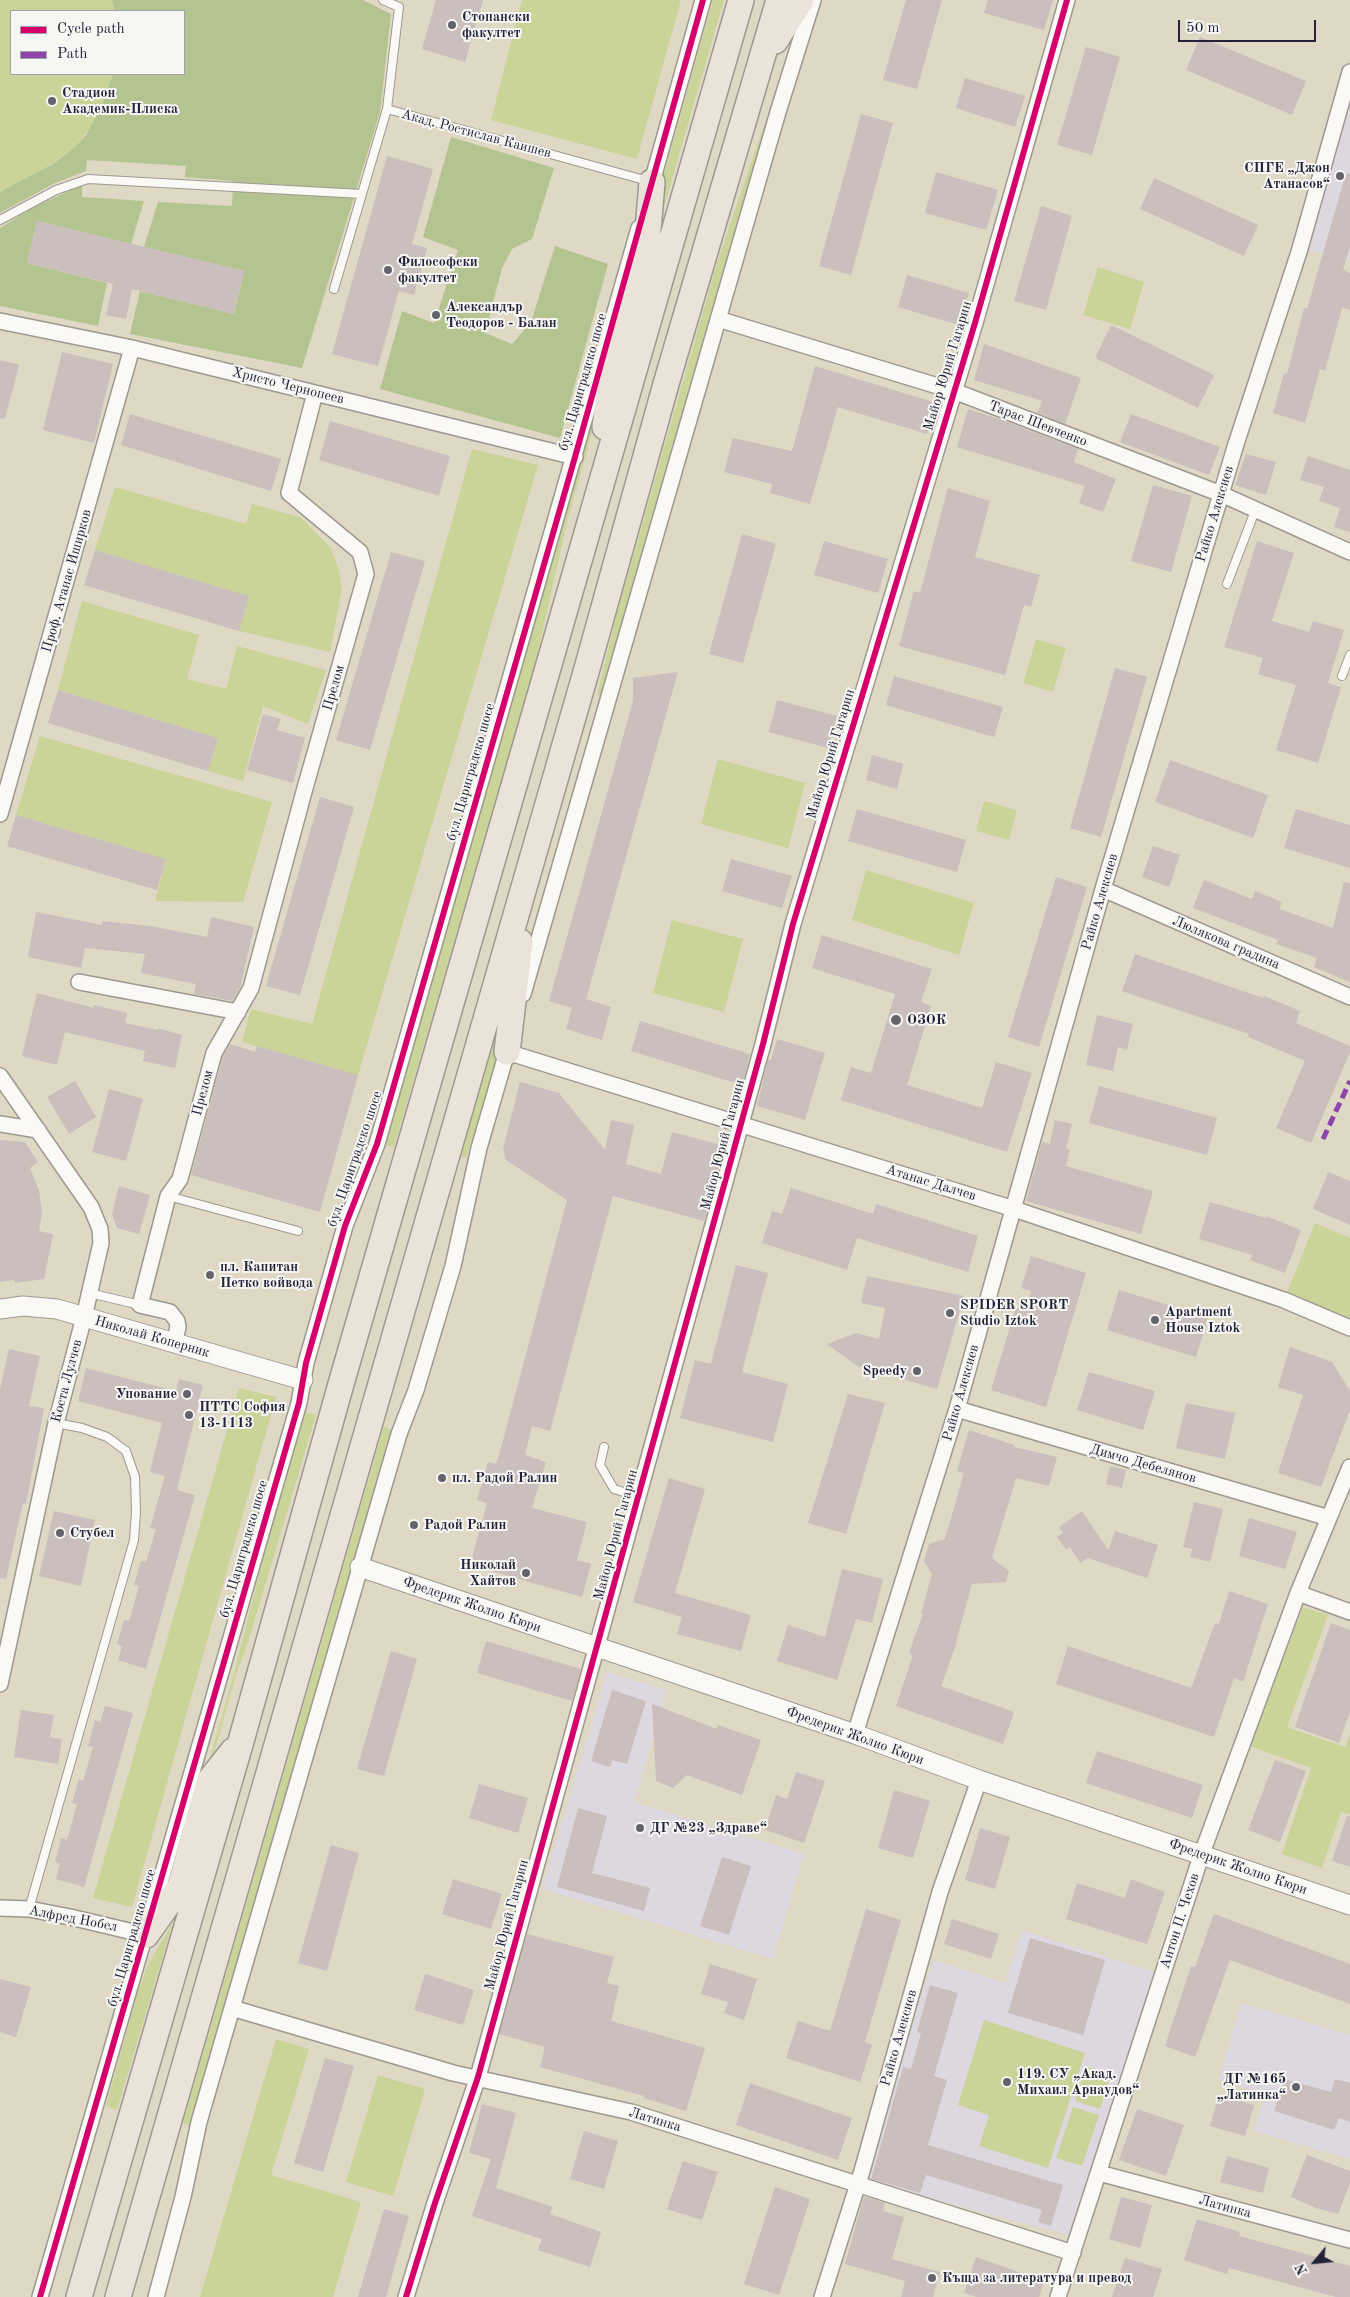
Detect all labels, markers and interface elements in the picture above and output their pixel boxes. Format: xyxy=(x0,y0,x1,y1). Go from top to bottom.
place label: Стопански факултет xyxy=(462,9,530,41)
legend xyxy=(10,10,185,75)
scale bar xyxy=(1180,10,1318,42)
marker: Стопански факултет xyxy=(446,19,458,31)
text: 50 m xyxy=(1186,21,1220,36)
text: Cycle path xyxy=(57,22,125,37)
text: Path xyxy=(57,47,87,62)
place label: Стадион Академик-Плиска xyxy=(62,85,178,118)
marker: Стадион Академик-Плиска xyxy=(46,95,58,107)
street label: Акад. Ростислав Каишев xyxy=(399,106,553,162)
place label: СПГЕ „Джон Атанасов“ xyxy=(1244,160,1330,192)
marker: СПГЕ „Джон Атанасов“ xyxy=(1334,170,1346,182)
place label: Философски факултет xyxy=(398,254,478,286)
marker: Философски факултет xyxy=(382,264,394,276)
place label: Александър Теодоров - Балан xyxy=(446,299,557,332)
street label: Майор Юрий Гагарин xyxy=(920,299,976,433)
marker: Александър Теодоров - Балан xyxy=(430,309,442,321)
street label: бул. Цариградско шосе xyxy=(555,311,611,453)
street label: Христо Чернопеев xyxy=(230,364,346,408)
street label: Тарас Шевченко xyxy=(986,398,1090,450)
street label: Райко Алексиев xyxy=(1192,464,1238,564)
street label: Проф. Атанас Иширков xyxy=(39,507,95,655)
street label: Прелом xyxy=(319,663,349,713)
street label: Майор Юрий Гагарин xyxy=(803,687,859,821)
street label: бул. Цариградско шосе xyxy=(443,701,499,843)
street label: Райко Алексиев xyxy=(1078,852,1122,952)
street label: Люлякова градина xyxy=(1170,913,1282,973)
place label: ОЗОК xyxy=(907,1012,946,1028)
marker: ОЗОК xyxy=(889,1013,903,1027)
street label: Прелом xyxy=(189,1068,217,1118)
street label: Майор Юрий Гагарин xyxy=(697,1078,749,1212)
street label: бул. Цариградско шосе xyxy=(324,1089,386,1229)
street label: Атанас Далчев xyxy=(884,1161,978,1205)
place label: пл. Капитан Петко войвода xyxy=(220,1259,313,1292)
marker: пл. Капитан Петко войвода xyxy=(204,1269,216,1281)
place label: SPIDER SPORT Studio Iztok xyxy=(960,1297,1068,1330)
place label: Apartment House Iztok xyxy=(1165,1304,1240,1336)
marker: SPIDER SPORT Studio Iztok xyxy=(944,1307,956,1319)
street label: Николай Коперник xyxy=(93,1313,211,1361)
marker: Apartment House Iztok xyxy=(1149,1314,1161,1326)
street label: Коста Лулчев xyxy=(48,1338,86,1424)
street label: Райко Алексиев xyxy=(939,1343,983,1443)
place label: Speedy xyxy=(863,1363,907,1379)
marker: Speedy xyxy=(911,1365,923,1377)
place label: Упование xyxy=(116,1386,177,1402)
marker: Упование xyxy=(181,1388,193,1400)
place label: ПТТС София 13-1113 xyxy=(199,1399,285,1431)
marker: ПТТС София 13-1113 xyxy=(183,1409,195,1421)
street label: Димчо Дебелянов xyxy=(1088,1441,1198,1487)
street label: Майор Юрий Гагарин xyxy=(590,1468,642,1602)
place label: пл. Радой Ралин xyxy=(452,1470,557,1486)
marker: пл. Радой Ралин xyxy=(436,1472,448,1484)
street label: бул. Цариградско шосе xyxy=(216,1478,272,1620)
place label: Радой Ралин xyxy=(424,1517,506,1533)
marker: Радой Ралин xyxy=(408,1519,420,1531)
place label: Стубел xyxy=(70,1525,114,1541)
marker: Стубел xyxy=(54,1527,66,1539)
place label: Николай Хайтов xyxy=(460,1557,516,1590)
marker: Николай Хайтов xyxy=(520,1567,532,1579)
street label: Фредерик Жолио Кюри xyxy=(401,1573,543,1637)
street label: Фредерик Жолио Кюри xyxy=(784,1703,926,1769)
place label: ДГ №23 „Здраве“ xyxy=(650,1820,767,1836)
marker: ДГ №23 „Здраве“ xyxy=(634,1822,646,1834)
street label: Фредерик Жолио Кюри xyxy=(1167,1835,1309,1899)
street label: Майор Юрий Гагарин xyxy=(481,1858,533,1992)
street label: бул. Цариградско шосе xyxy=(104,1867,160,2009)
street label: Антон П. Чехов xyxy=(1157,1871,1203,1971)
street label: Алфред Нобел xyxy=(27,1902,119,1936)
street label: Райко Алексиев xyxy=(877,1988,921,2088)
place label: 119. СУ „Акад. Михаил Арнаудов“ xyxy=(1017,2066,1139,2098)
place label: ДГ №165 „Латинка“ xyxy=(1217,2071,1286,2104)
marker: 119. СУ „Акад. Михаил Арнаудов“ xyxy=(1001,2076,1013,2088)
marker: ДГ №165 „Латинка“ xyxy=(1290,2081,1302,2093)
street label: Латинка xyxy=(627,2104,683,2136)
street label: Латинка xyxy=(1197,2192,1253,2222)
north arrow xyxy=(1290,2237,1340,2287)
text: N xyxy=(1293,2261,1310,2277)
place label: Къща за литература и превод xyxy=(942,2270,1131,2286)
marker: Къща за литература и превод xyxy=(926,2272,938,2284)

